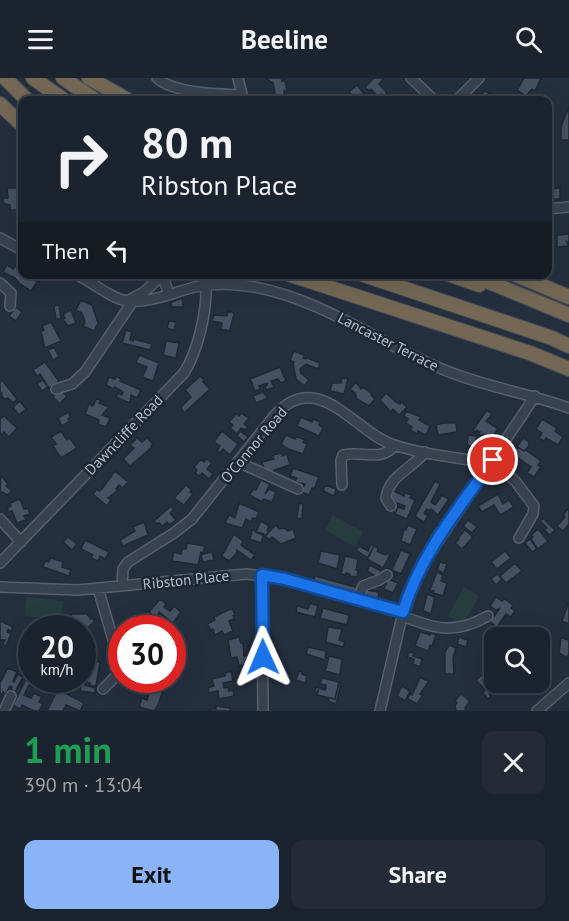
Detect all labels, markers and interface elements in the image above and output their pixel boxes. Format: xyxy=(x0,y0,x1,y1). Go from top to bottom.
text: Beeline xyxy=(241,22,328,56)
icon: menu xyxy=(24,23,57,56)
icon: search xyxy=(512,23,545,56)
text: 80 m xyxy=(141,115,233,170)
icon: right xyxy=(42,120,120,198)
text: Ribston Place xyxy=(141,168,297,202)
icon: left xyxy=(101,234,134,267)
text: Then xyxy=(42,237,89,265)
street label: Lancaster Terrace xyxy=(335,308,442,375)
street label: Dawncliffe Road xyxy=(81,390,167,479)
street label: O'Connor Road xyxy=(216,403,291,487)
pin xyxy=(467,434,518,485)
icon: arrive xyxy=(476,443,509,476)
street label: Ribston Place xyxy=(142,566,230,593)
speed limit sign: 30 xyxy=(108,615,186,693)
position arrow xyxy=(231,625,295,689)
text: 20 xyxy=(40,627,74,666)
map controls xyxy=(484,627,550,693)
button: search xyxy=(484,627,550,693)
text: km/h xyxy=(41,660,73,679)
text: 1 min xyxy=(24,726,112,773)
button: close xyxy=(482,731,545,794)
text: 390 m · 13:04 xyxy=(24,772,142,798)
button: Exit xyxy=(24,840,279,909)
button: Share xyxy=(291,840,545,909)

